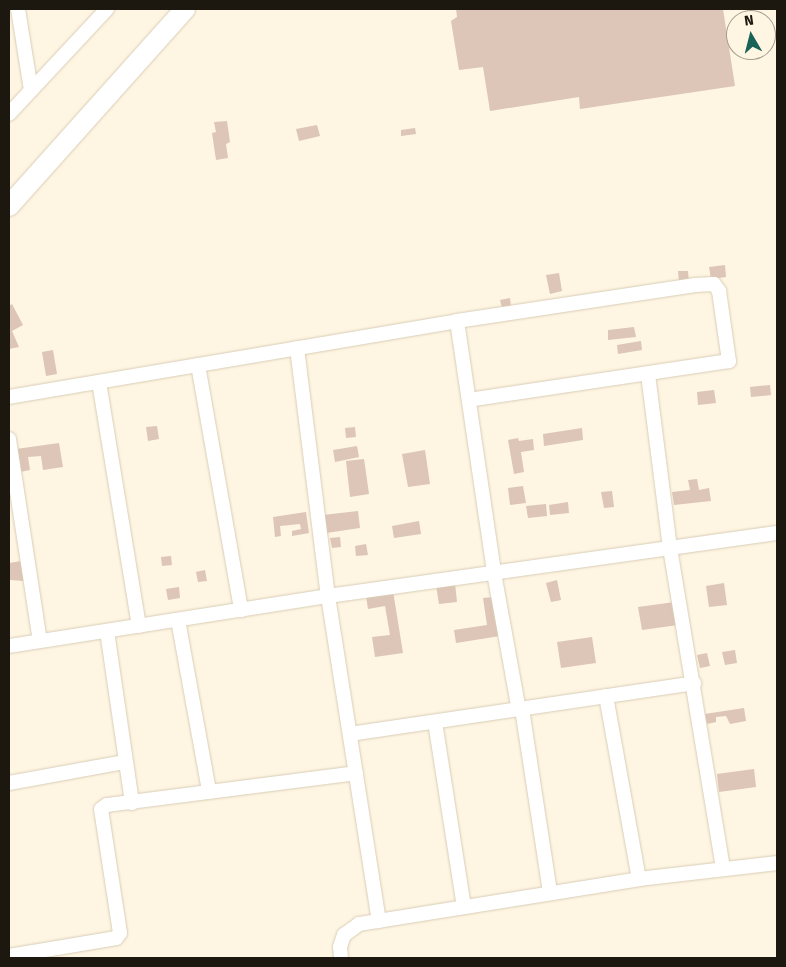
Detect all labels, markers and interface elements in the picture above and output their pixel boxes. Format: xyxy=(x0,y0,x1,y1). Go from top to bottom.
north arrow xyxy=(726,10,776,60)
text: N xyxy=(743,12,755,30)

